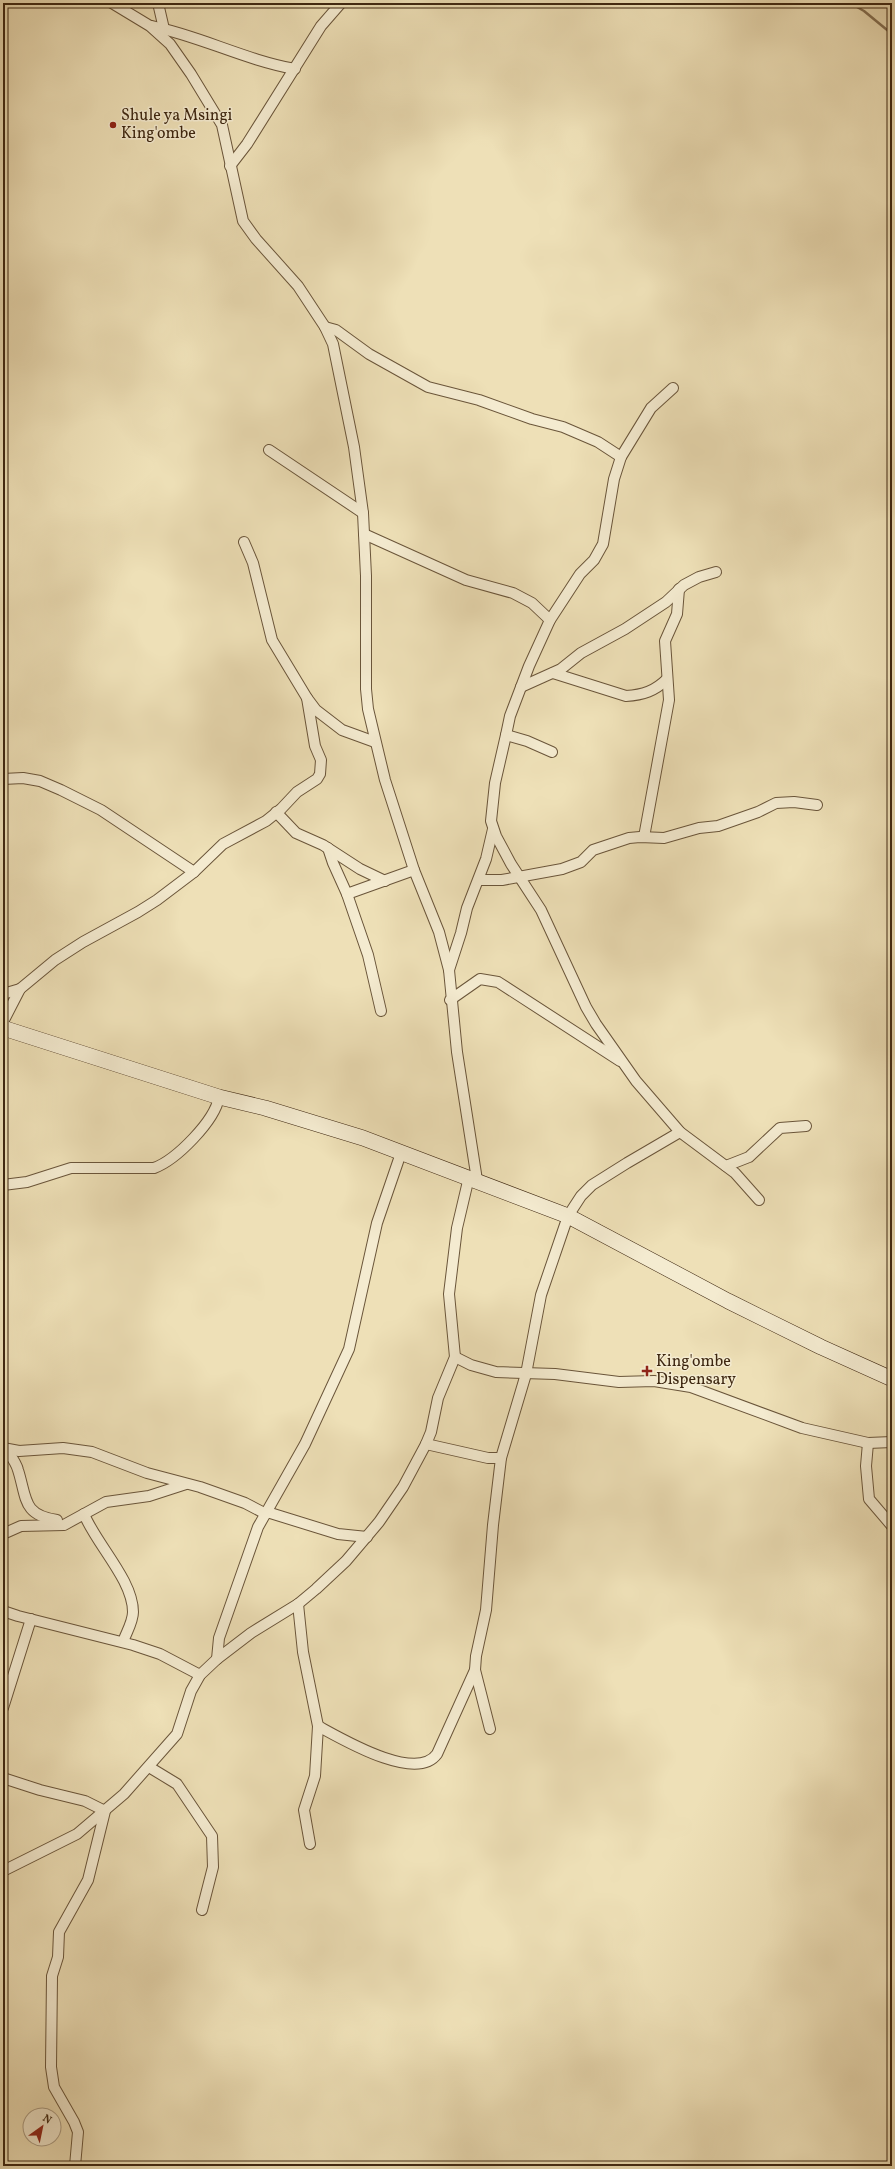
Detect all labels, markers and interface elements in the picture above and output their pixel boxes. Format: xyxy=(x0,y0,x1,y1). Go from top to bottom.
place label: Shule ya Msingi King'ombe xyxy=(121,105,233,145)
marker: Shule ya Msingi King'ombe xyxy=(108,120,118,130)
place label: King'ombe Dispensary xyxy=(656,1351,736,1391)
marker: King'ombe Dispensary xyxy=(641,1365,653,1377)
north arrow xyxy=(22,2107,62,2147)
text: N xyxy=(39,2111,54,2128)

